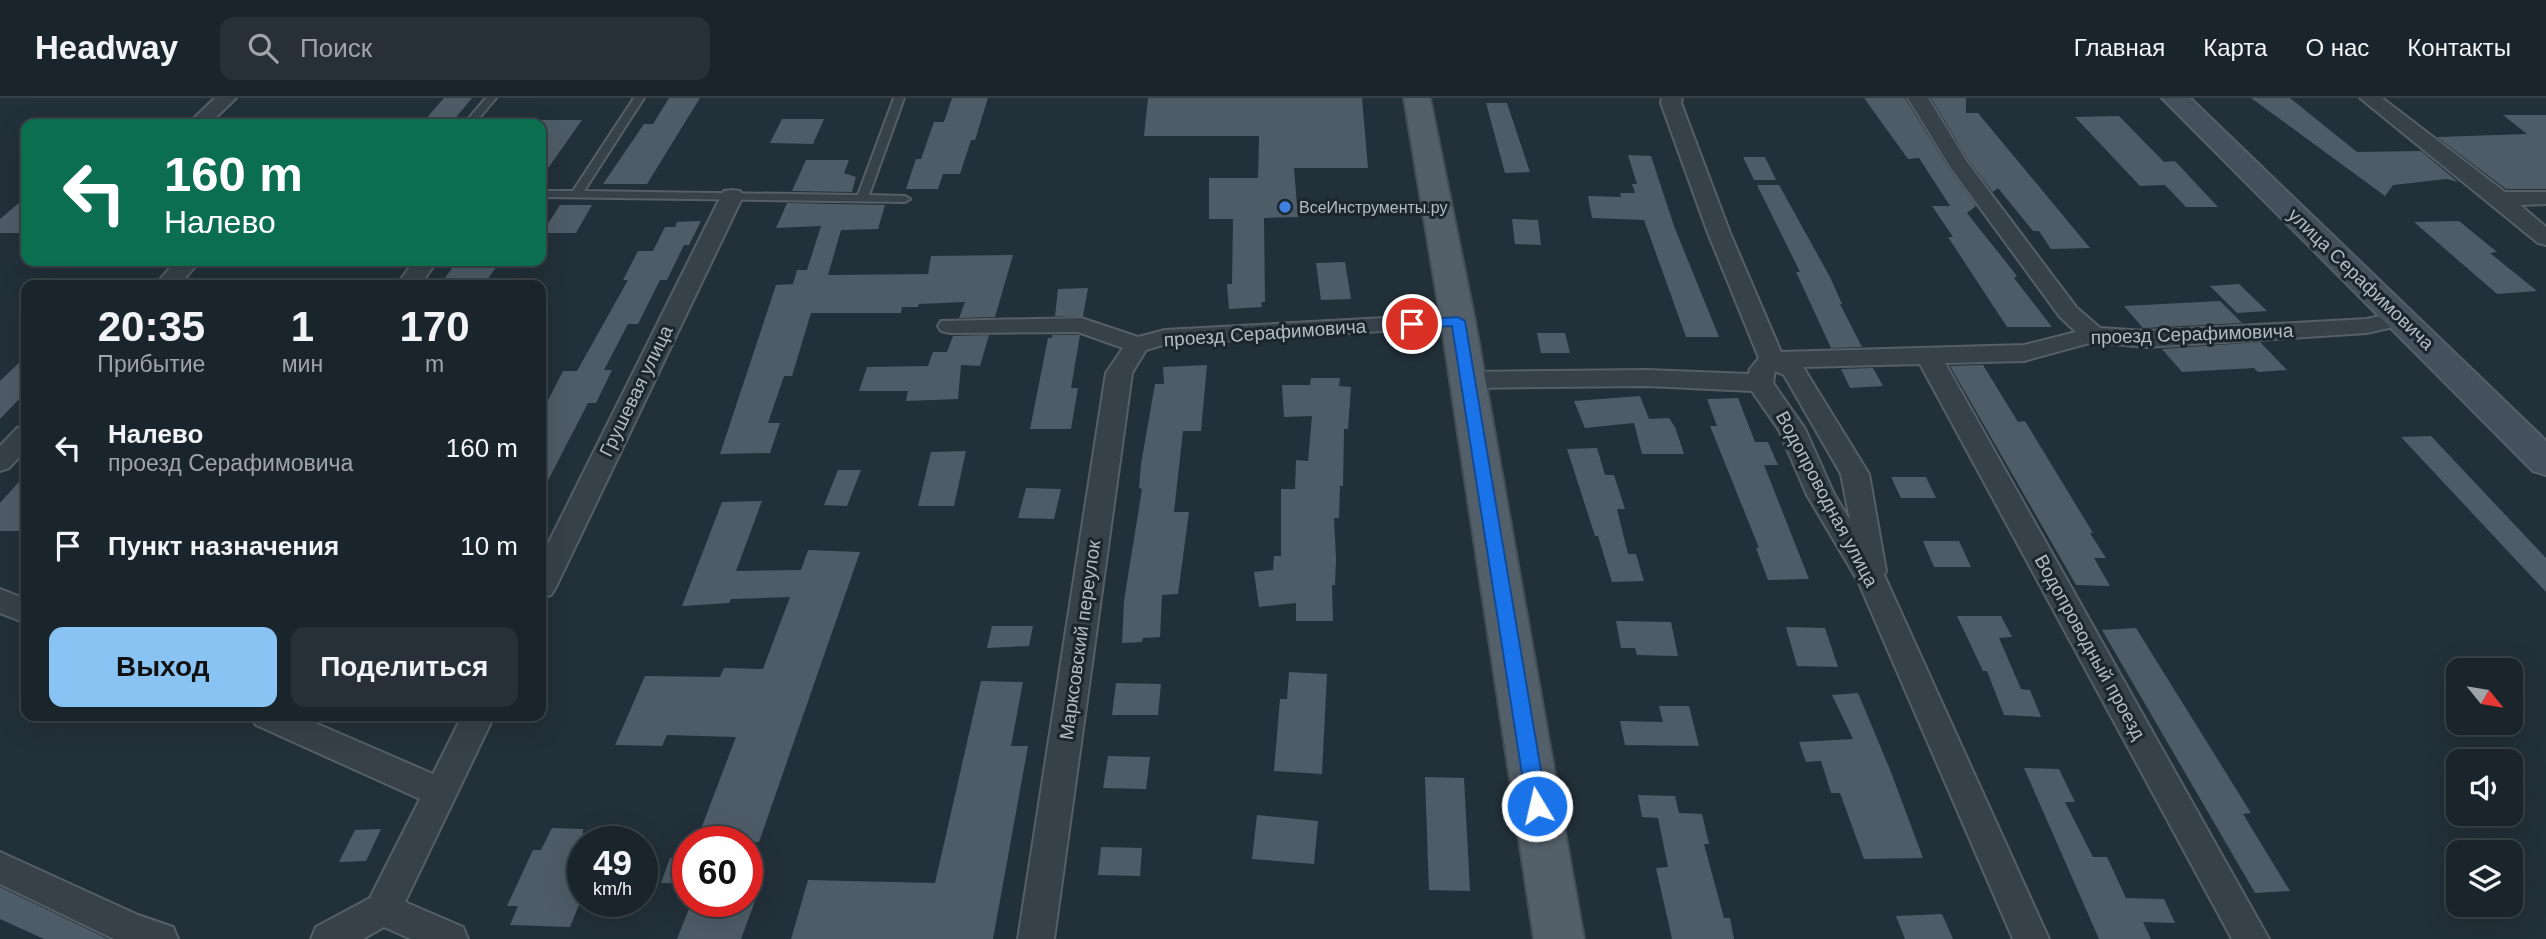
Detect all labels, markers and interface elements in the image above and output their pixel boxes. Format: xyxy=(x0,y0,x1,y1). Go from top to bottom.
search box xyxy=(220,17,710,80)
text: Headway xyxy=(35,29,178,66)
icon: search xyxy=(244,29,282,67)
text: Поиск xyxy=(300,33,372,63)
text: Главная xyxy=(2074,34,2165,61)
text: Карта xyxy=(2203,34,2267,61)
text: О нас xyxy=(2305,34,2369,61)
text: Контакты xyxy=(2407,34,2511,61)
icon: left xyxy=(49,147,140,238)
text: 160 m xyxy=(164,147,303,201)
marker: ВсеИнструменты.ру xyxy=(1277,199,1293,215)
place label: ВсеИнструменты.ру xyxy=(1299,199,1448,216)
text: Налево xyxy=(164,204,276,240)
street label: улица Серафимовича xyxy=(2284,204,2438,354)
pin xyxy=(1382,294,1442,354)
text: 20:35 xyxy=(98,303,205,350)
text: 1 xyxy=(291,303,314,350)
text: 170 xyxy=(400,303,470,350)
icon: arrive xyxy=(1393,305,1431,343)
street label: проезд Серафимовича xyxy=(1163,315,1367,351)
street label: проезд Серафимовича xyxy=(2090,320,2294,348)
street label: Грушевая улица xyxy=(595,322,677,460)
text: Прибытие xyxy=(97,351,205,377)
text: мин xyxy=(282,351,323,377)
text: m xyxy=(425,351,444,377)
street label: Водопроводная улица xyxy=(1772,408,1882,591)
text: Налево xyxy=(108,419,203,449)
icon: left xyxy=(49,429,87,467)
text: 160 m xyxy=(446,433,518,463)
text: проезд Серафимовича xyxy=(108,450,353,476)
icon: arrive xyxy=(49,527,87,565)
text: Пункт назначения xyxy=(108,531,339,561)
text: 10 m xyxy=(460,531,518,561)
street label: Марксовский переулок xyxy=(1056,538,1104,741)
street label: Водопроводный проезд xyxy=(2030,551,2150,743)
button: Выход xyxy=(49,627,277,707)
button: Поделиться xyxy=(291,627,518,707)
north arrow xyxy=(2446,658,2524,735)
map controls xyxy=(2446,658,2523,917)
button: sound xyxy=(2446,749,2523,826)
position arrow xyxy=(1500,769,1574,843)
speed limit sign: 60 xyxy=(672,826,763,917)
button: layers xyxy=(2446,840,2523,917)
text: 49 xyxy=(593,843,632,882)
text: km/h xyxy=(593,879,632,899)

